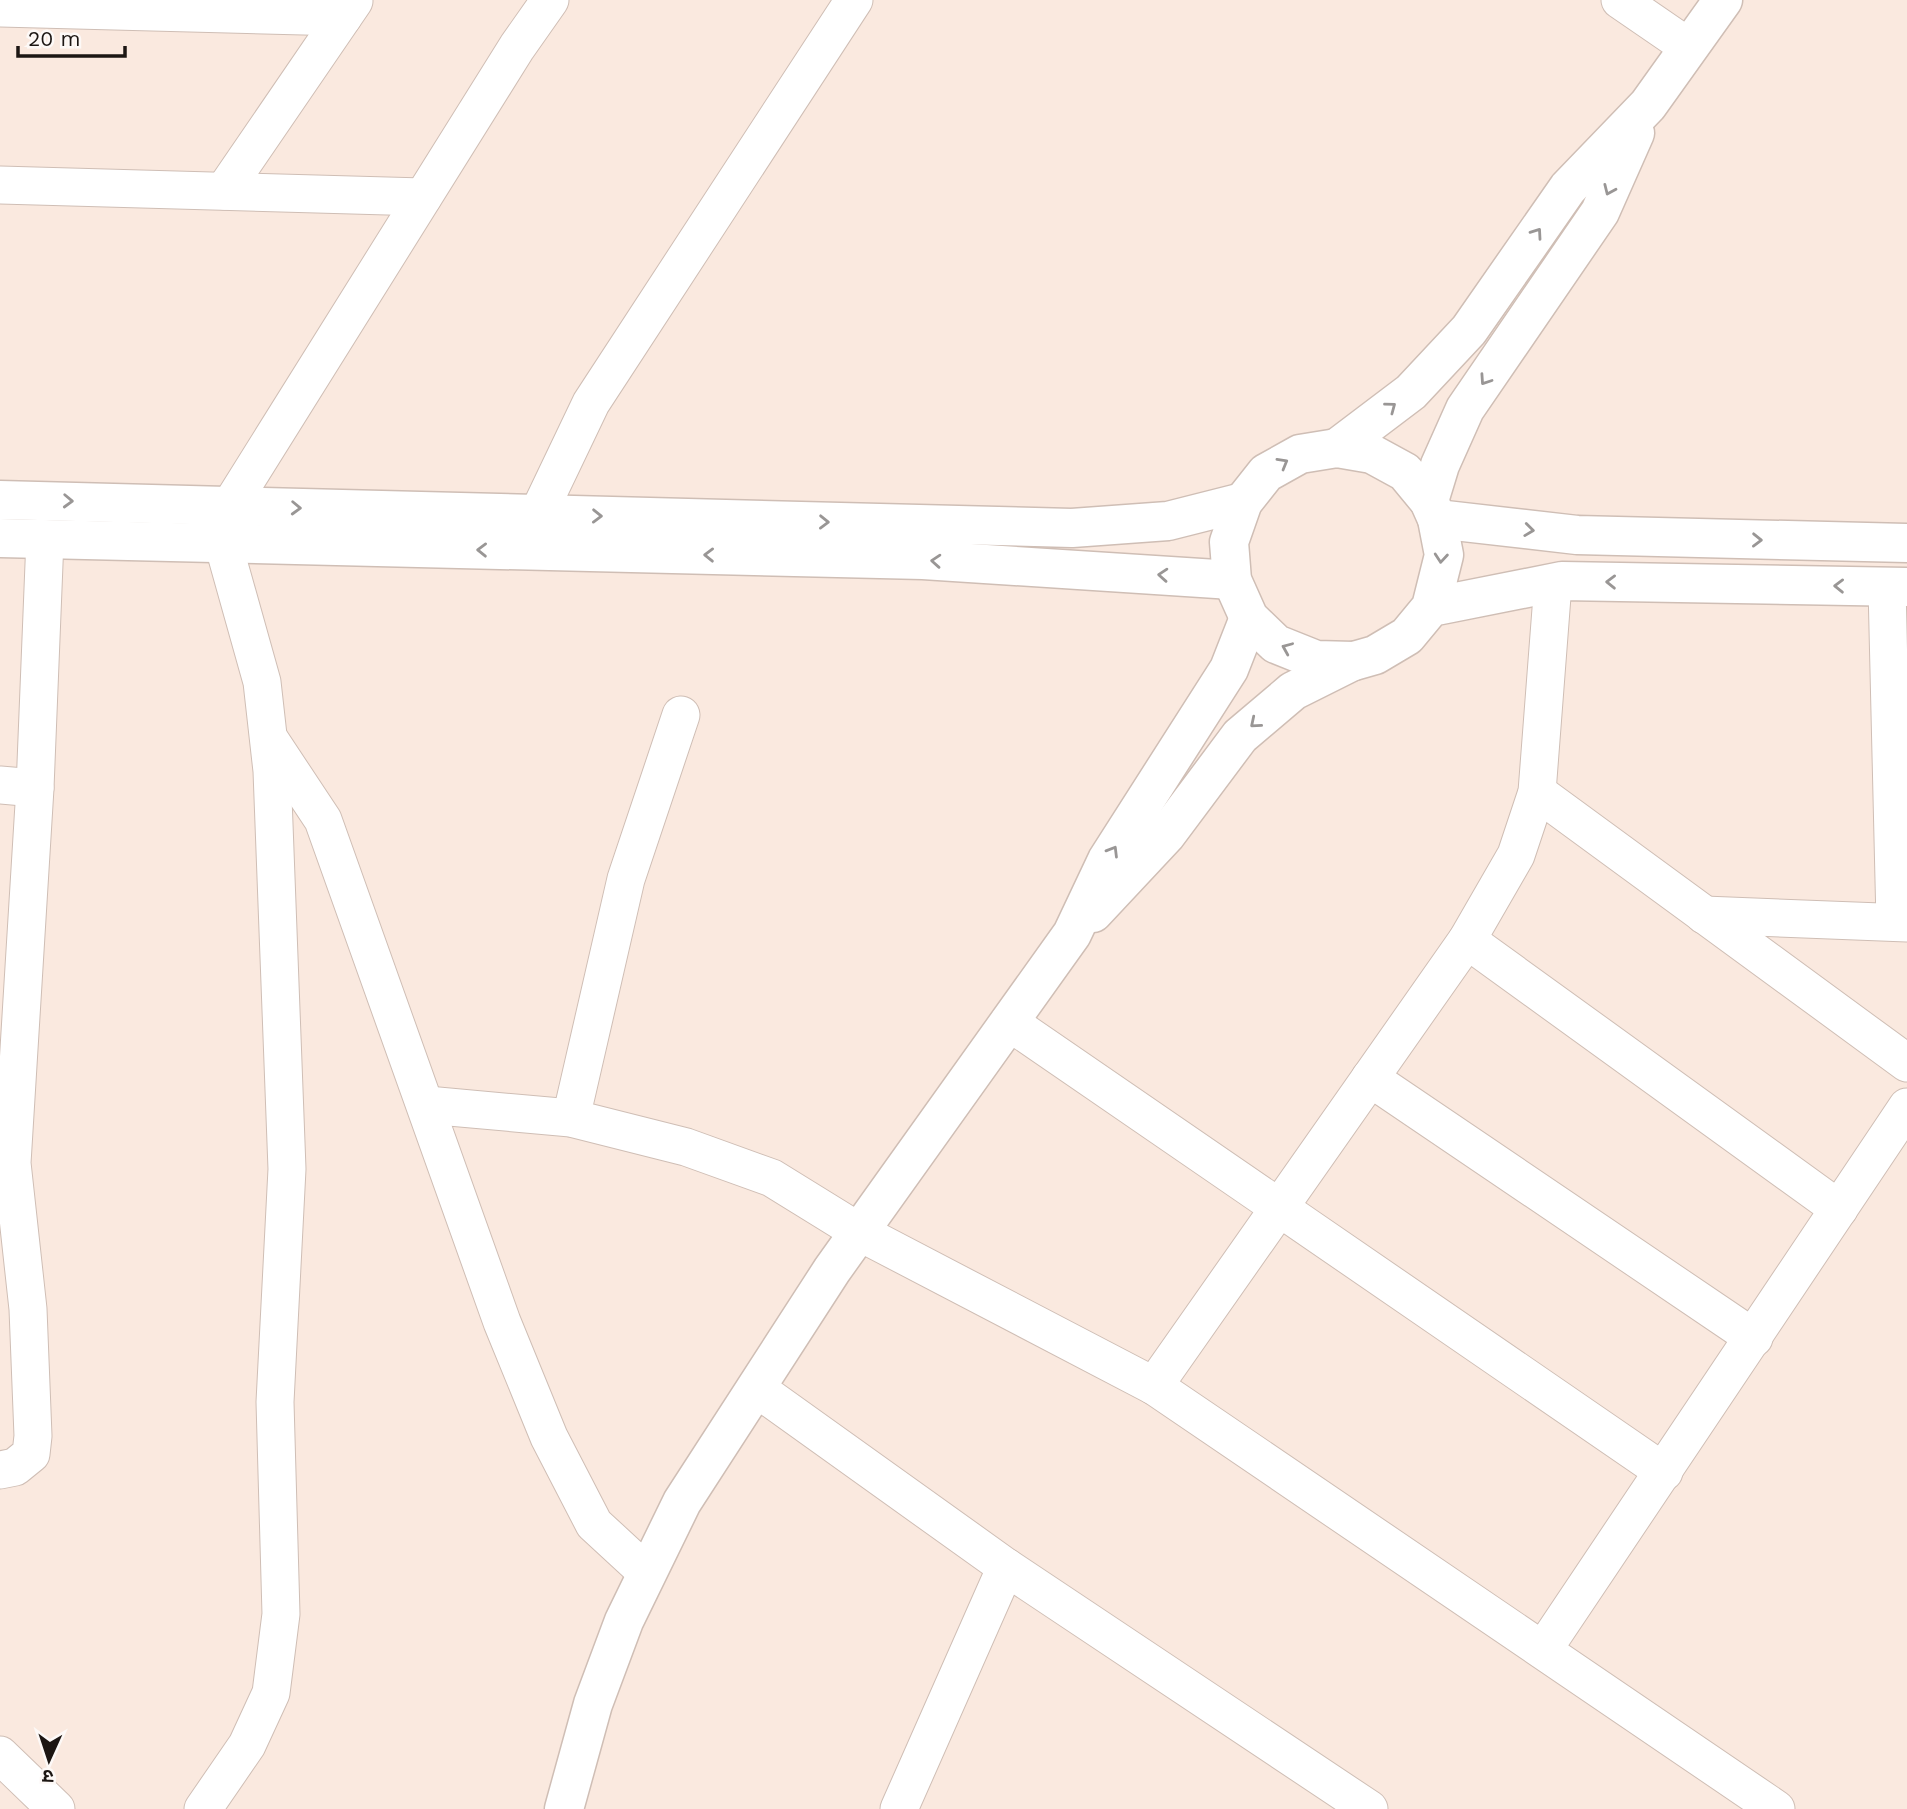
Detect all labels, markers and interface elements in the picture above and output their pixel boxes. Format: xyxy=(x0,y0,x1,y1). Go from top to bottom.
scale bar xyxy=(18,14,124,58)
text: 20 m xyxy=(28,26,80,51)
one-way arrow xyxy=(1604,183,1618,195)
one-way arrow xyxy=(1529,228,1541,241)
one-way arrow xyxy=(1481,372,1493,385)
one-way arrow xyxy=(1384,402,1396,415)
one-way arrow xyxy=(1275,459,1288,472)
one-way arrow xyxy=(63,494,74,509)
one-way arrow xyxy=(290,500,301,515)
one-way arrow xyxy=(591,508,602,523)
one-way arrow xyxy=(819,514,830,529)
one-way arrow xyxy=(1524,522,1535,537)
one-way arrow xyxy=(1751,532,1762,547)
one-way arrow xyxy=(476,542,487,557)
one-way arrow xyxy=(703,547,714,563)
one-way arrow xyxy=(1434,553,1449,564)
one-way arrow xyxy=(931,554,942,569)
one-way arrow xyxy=(1158,568,1169,583)
one-way arrow xyxy=(1606,574,1616,590)
one-way arrow xyxy=(1833,578,1844,594)
one-way arrow xyxy=(1281,642,1294,656)
one-way arrow xyxy=(1251,715,1264,727)
one-way arrow xyxy=(1105,846,1118,859)
north arrow xyxy=(14,1725,84,1795)
text: उ xyxy=(41,1765,54,1788)

